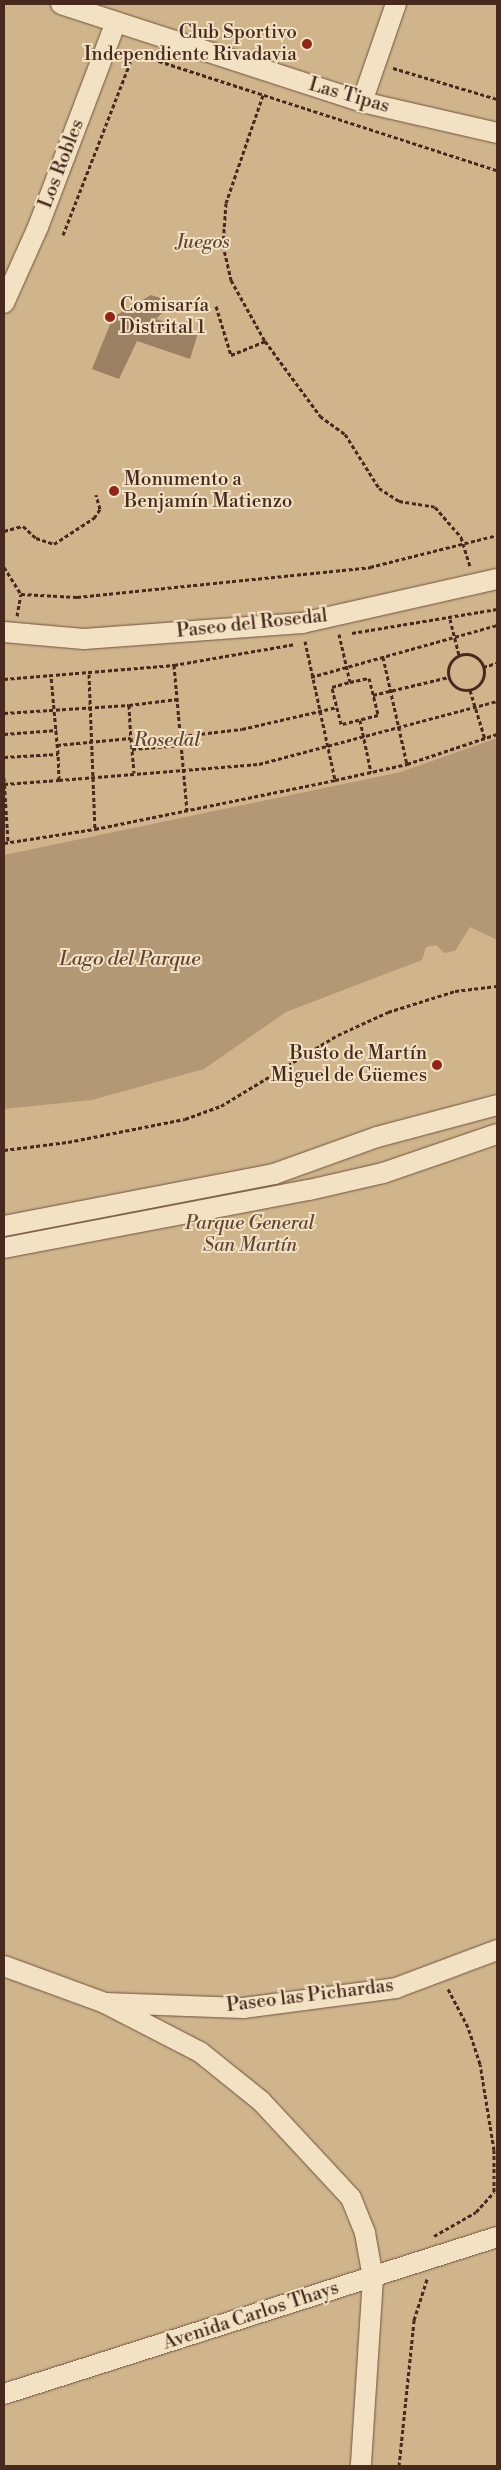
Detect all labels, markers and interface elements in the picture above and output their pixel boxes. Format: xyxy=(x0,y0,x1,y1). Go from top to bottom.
place label: Club Sportivo Independiente Rivadavia xyxy=(84,22,297,66)
marker: Club Sportivo Independiente Rivadavia xyxy=(301,38,313,50)
street label: Las Tipas xyxy=(306,74,392,118)
street label: Los Robles xyxy=(35,116,89,212)
park label: Juegos xyxy=(176,232,230,254)
place label: Comisaría Distrital 1 xyxy=(120,295,209,339)
marker: Comisaría Distrital 1 xyxy=(104,311,116,323)
place label: Monumento a Benjamín Matienzo xyxy=(124,469,292,513)
marker: Monumento a Benjamín Matienzo xyxy=(108,485,120,497)
street label: Paseo del Rosedal xyxy=(175,605,329,643)
park label: Rosedal xyxy=(134,730,200,752)
water label: Lago del Parque xyxy=(60,947,200,971)
place label: Busto de Martín Miguel de Güemes xyxy=(271,1043,427,1087)
marker: Busto de Martín Miguel de Güemes xyxy=(431,1059,443,1071)
park label: Parque General San Martín xyxy=(185,1213,315,1257)
street label: Paseo las Pichardas xyxy=(225,1974,395,2018)
street label: Avenida Carlos Thays xyxy=(160,2277,342,2355)

